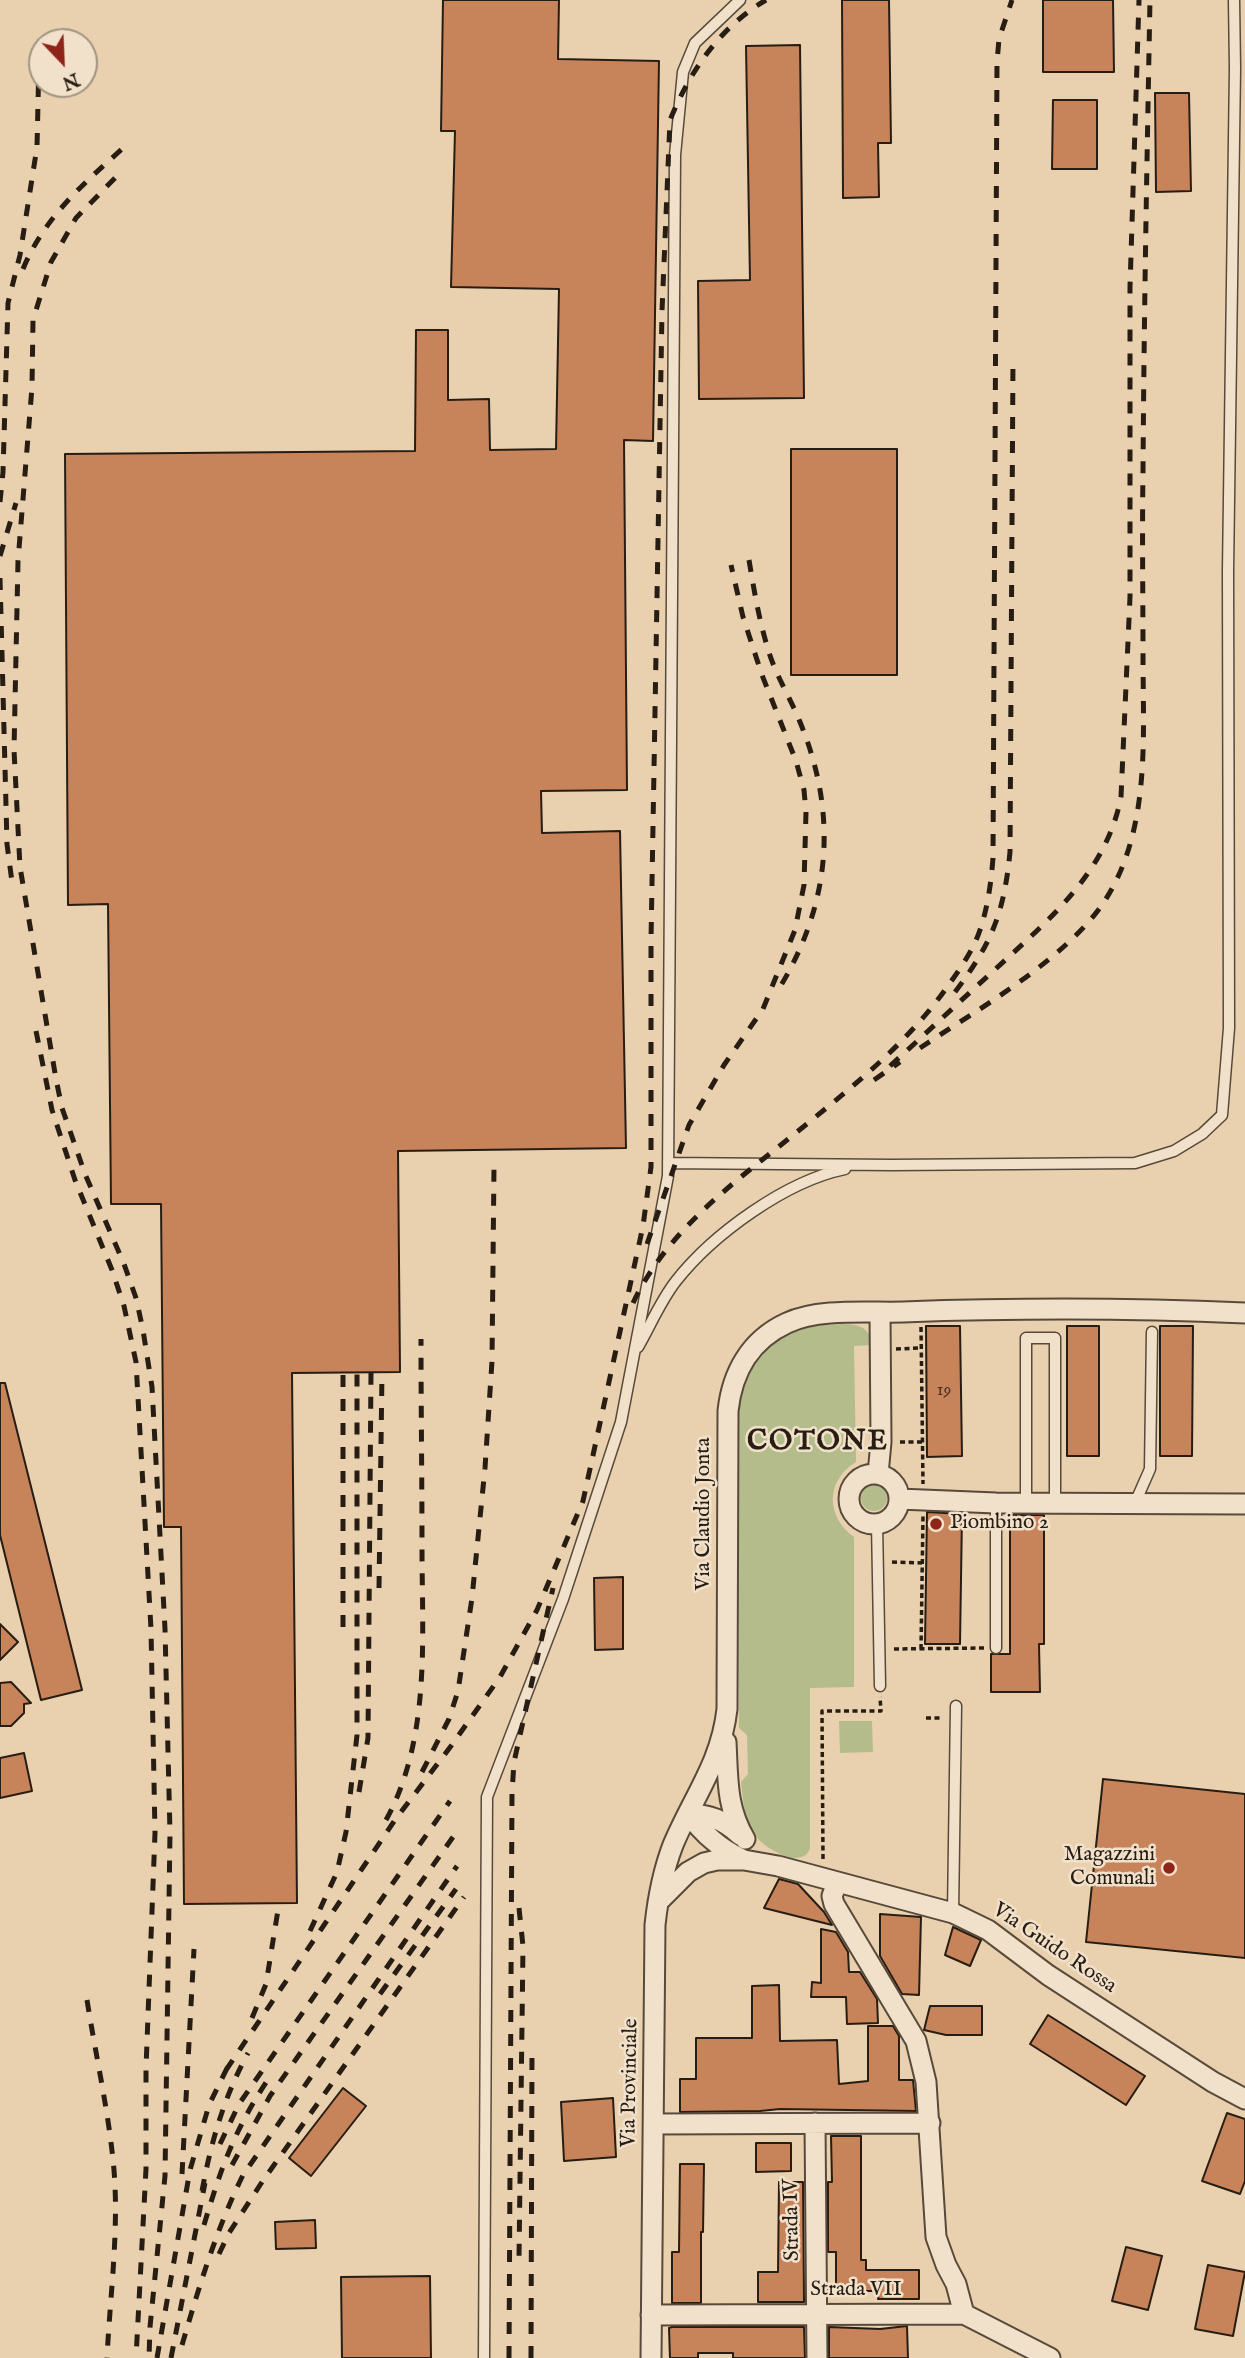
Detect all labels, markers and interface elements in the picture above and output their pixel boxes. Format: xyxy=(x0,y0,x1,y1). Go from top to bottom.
north arrow xyxy=(28,28,98,98)
text: N xyxy=(58,66,83,95)
house number: 19 xyxy=(937,1380,951,1402)
district label: COTONE xyxy=(748,1426,888,1460)
street label: Via Claudio Jonta xyxy=(692,1437,718,1591)
place label: Piombino 2 xyxy=(950,1511,1049,1537)
marker: Piombino 2 xyxy=(928,1516,944,1532)
place label: Magazzini Comunali xyxy=(1064,1843,1155,1893)
marker: Magazzini Comunali xyxy=(1161,1860,1177,1876)
street label: Via Guido Rossa xyxy=(987,1898,1121,2000)
street label: Via Provinciale xyxy=(617,2018,645,2148)
street label: Strada IV xyxy=(780,2179,806,2261)
street label: Strada VII xyxy=(810,2278,902,2304)

